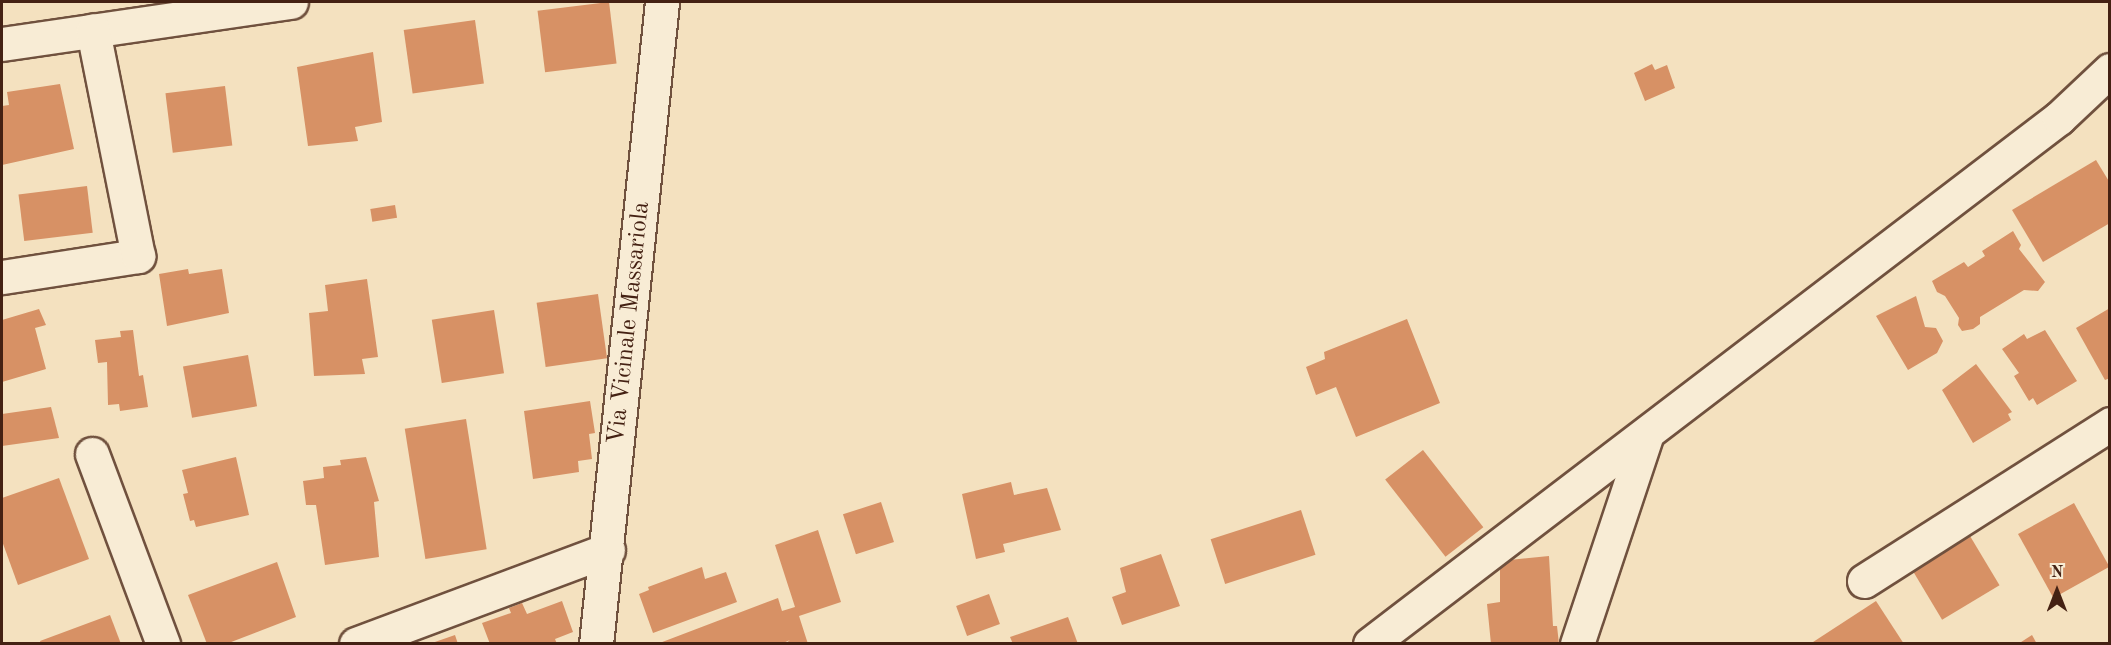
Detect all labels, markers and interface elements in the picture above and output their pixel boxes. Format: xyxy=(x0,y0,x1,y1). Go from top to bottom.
street label: Via Vicinale Massariola xyxy=(603,200,657,446)
north arrow xyxy=(2027,561,2087,621)
text: N xyxy=(2051,565,2063,581)

